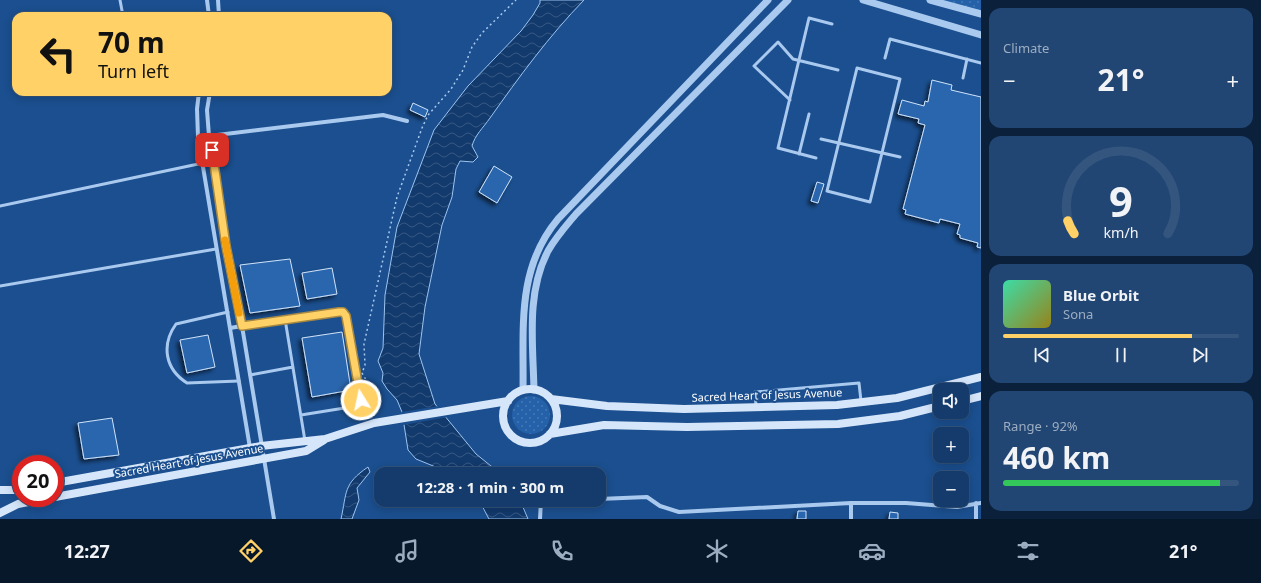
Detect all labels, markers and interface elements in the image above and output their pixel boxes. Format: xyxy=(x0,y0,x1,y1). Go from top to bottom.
text: 70 m xyxy=(98,23,165,61)
icon: left xyxy=(32,28,84,80)
text: Climate xyxy=(1003,39,1049,57)
text: Turn left xyxy=(98,59,169,83)
text: 21° xyxy=(1097,59,1145,100)
text: − xyxy=(1003,65,1016,95)
text: + xyxy=(1226,65,1239,95)
pin xyxy=(195,133,229,167)
icon: arrive xyxy=(201,139,223,161)
text: 9 xyxy=(1109,172,1133,228)
text: km/h xyxy=(1103,222,1139,241)
text: Blue Orbit xyxy=(1063,285,1139,305)
text: Sona xyxy=(1063,305,1093,323)
icon: previous xyxy=(1031,344,1053,366)
icon: pause xyxy=(1110,344,1132,366)
icon: next xyxy=(1189,344,1211,366)
position arrow xyxy=(340,379,382,421)
map controls xyxy=(933,383,969,507)
button: sound xyxy=(933,383,969,419)
street label: Sacred Heart of Jesus Avenue xyxy=(691,384,843,405)
text: Range · 92% xyxy=(1003,417,1078,435)
button: + xyxy=(933,427,969,463)
text: 460 km xyxy=(1003,437,1110,478)
street label: Sacred Heart of Jesus Avenue xyxy=(113,440,265,481)
speed limit sign: 20 xyxy=(12,455,64,507)
button: − xyxy=(933,471,969,507)
text: 12:28 · 1 min · 300 m xyxy=(416,477,564,497)
icon: directions xyxy=(237,537,265,565)
icon: music xyxy=(393,537,421,565)
icon: phone xyxy=(548,537,576,565)
icon: climate xyxy=(703,537,731,565)
icon: car xyxy=(858,537,886,565)
icon: filters xyxy=(1014,537,1042,565)
text: 12:27 xyxy=(64,539,110,563)
text: 21° xyxy=(1169,539,1197,563)

